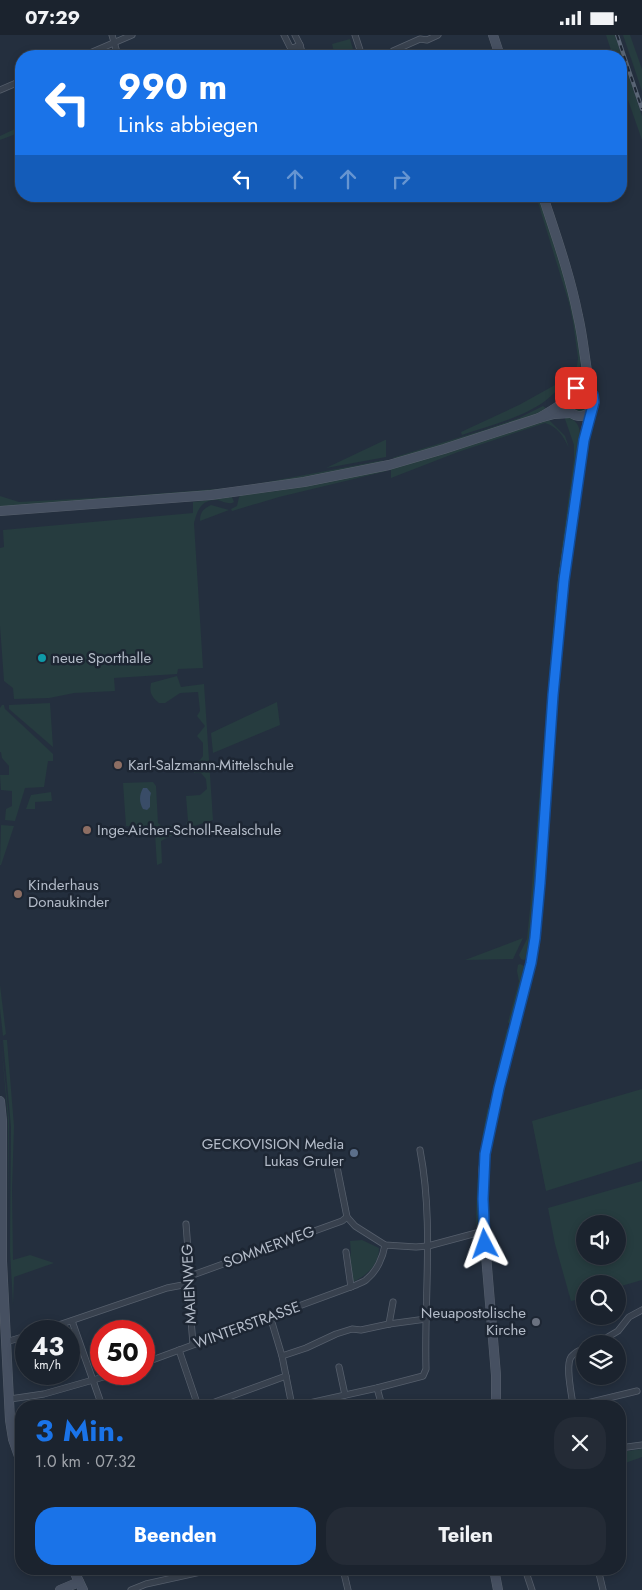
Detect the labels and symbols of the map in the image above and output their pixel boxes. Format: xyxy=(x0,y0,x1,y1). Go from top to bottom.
pin xyxy=(555,367,597,409)
place label: neue Sporthalle xyxy=(52,647,151,669)
marker: neue Sporthalle xyxy=(36,652,48,664)
place label: Karl-Salzmann-Mittelschule xyxy=(128,754,294,776)
marker: Karl-Salzmann-Mittelschule xyxy=(112,759,124,771)
place label: Inge-Aicher-Scholl-Realschule xyxy=(97,819,282,841)
marker: Inge-Aicher-Scholl-Realschule xyxy=(81,824,93,836)
place label: Kinderhaus Donaukinder xyxy=(28,874,110,913)
marker: Kinderhaus Donaukinder xyxy=(12,888,24,900)
place label: GECKOVISION Media Lukas Gruler xyxy=(202,1133,345,1172)
marker: GECKOVISION Media Lukas Gruler xyxy=(348,1147,360,1159)
position arrow xyxy=(458,1217,510,1269)
street label: SOMMERWEG xyxy=(220,1220,318,1274)
street label: MAIENWEG xyxy=(176,1243,202,1325)
street label: WINTERSTRASSE xyxy=(191,1296,303,1354)
place label: Neuapostolische Kirche xyxy=(421,1302,526,1341)
marker: Neuapostolische Kirche xyxy=(530,1316,542,1328)
speed limit sign: 50 xyxy=(90,1320,155,1385)

